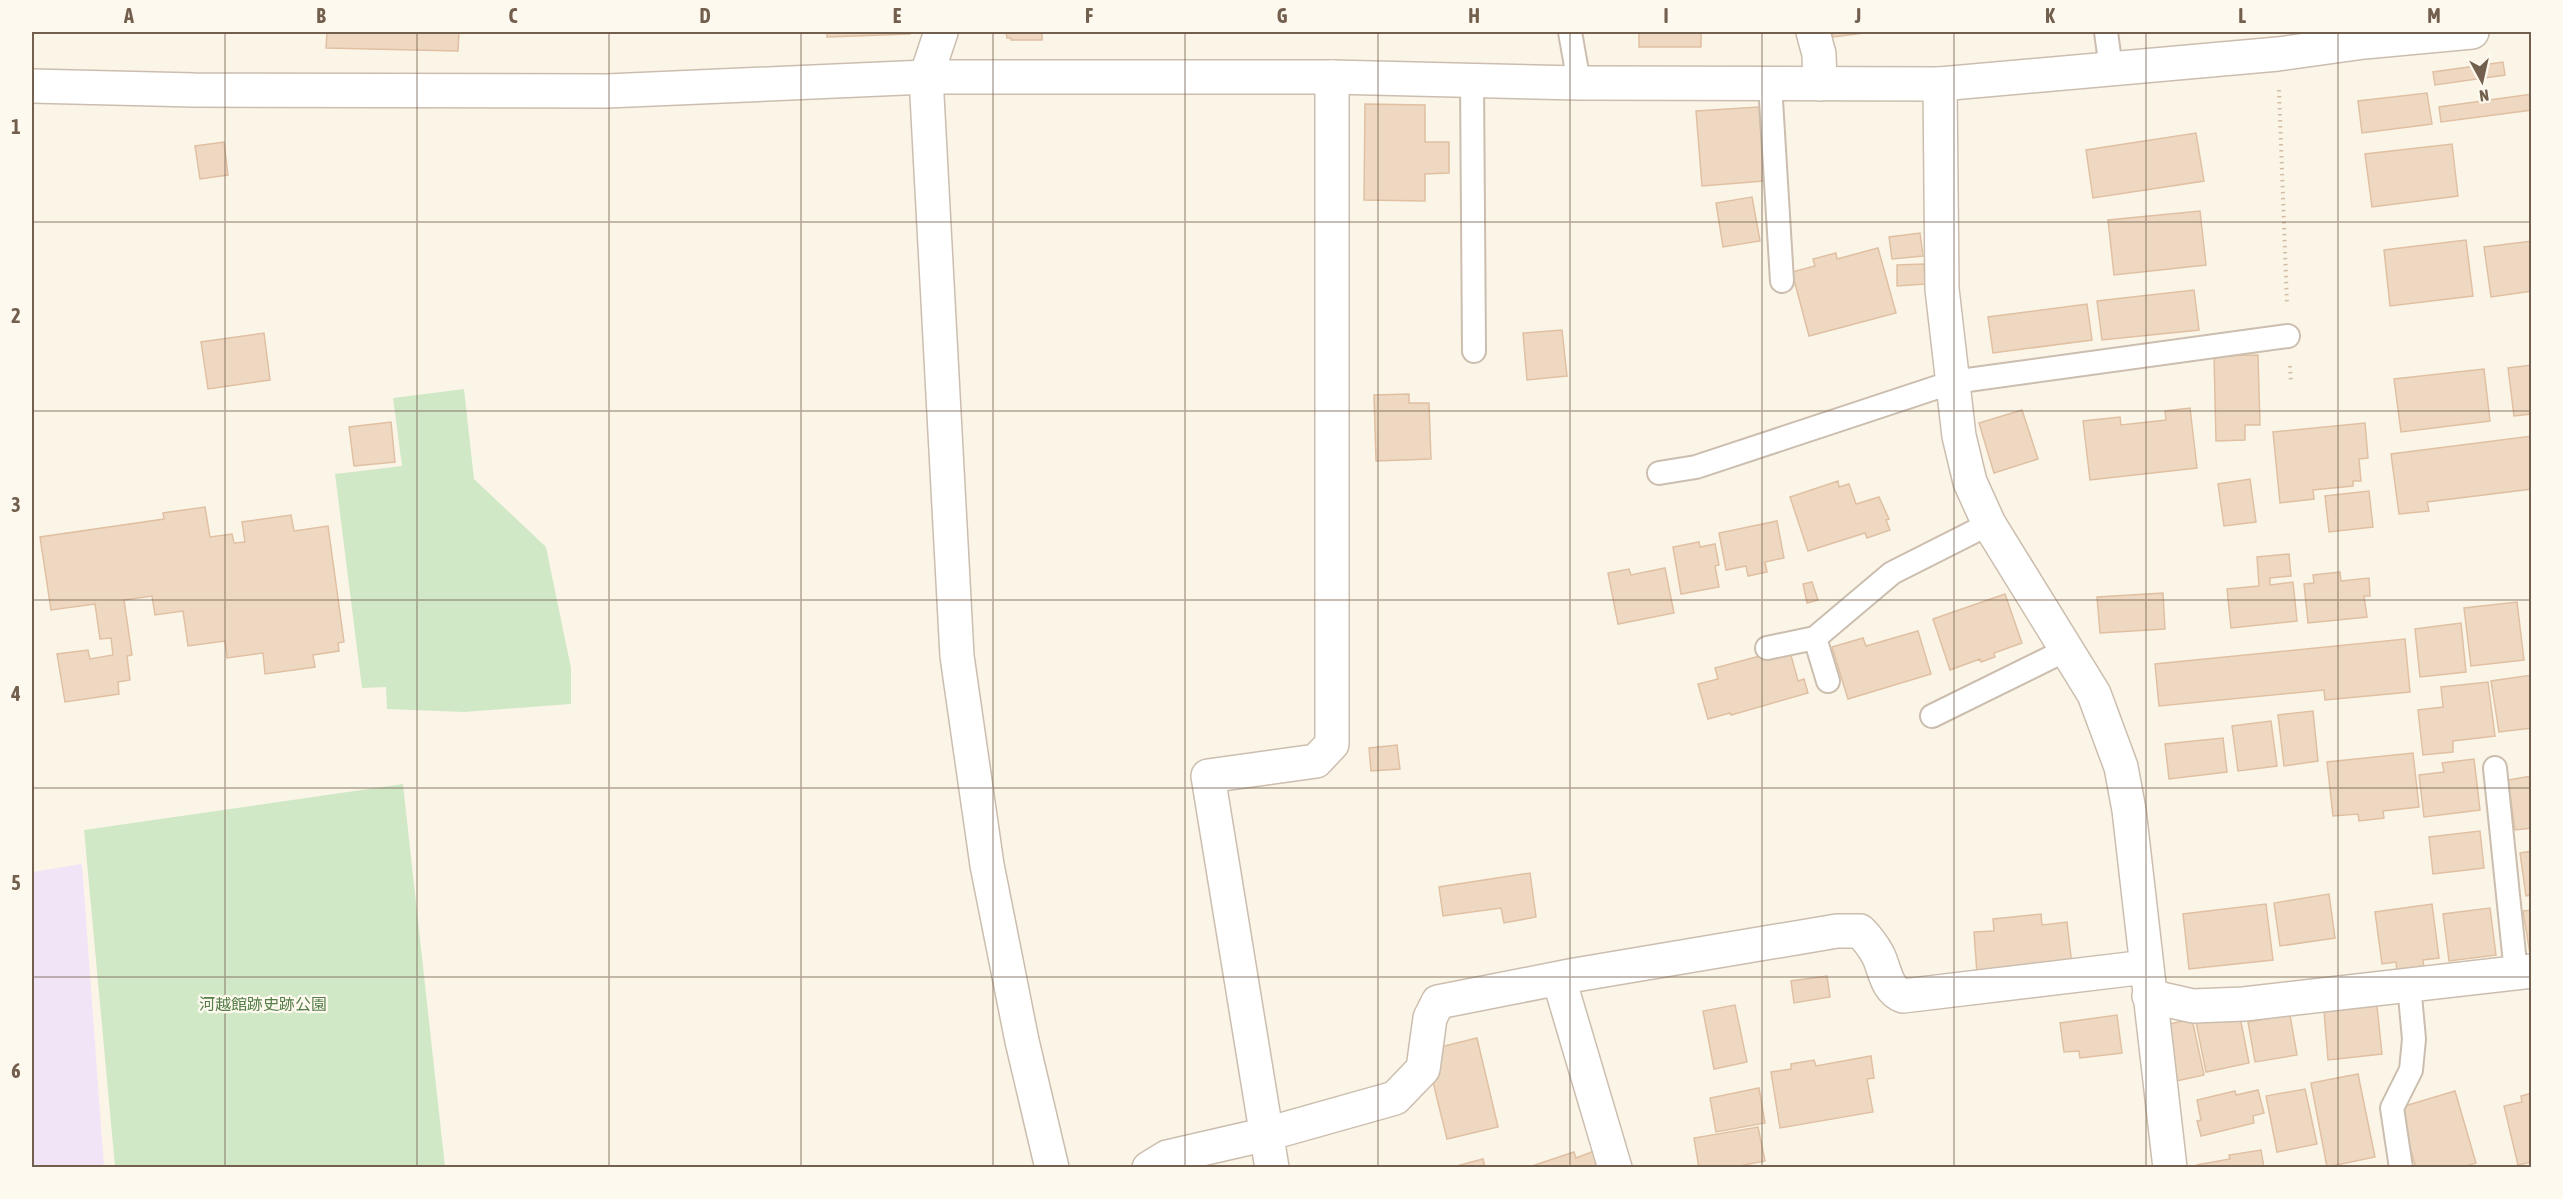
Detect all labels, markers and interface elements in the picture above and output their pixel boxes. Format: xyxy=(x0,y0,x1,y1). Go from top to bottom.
text: A xyxy=(123,4,134,27)
text: B xyxy=(316,4,326,27)
text: C xyxy=(509,4,518,27)
text: D xyxy=(699,4,711,27)
text: E xyxy=(893,4,902,27)
text: F xyxy=(1085,4,1093,27)
text: G xyxy=(1277,4,1288,27)
text: H xyxy=(1468,4,1480,27)
text: I xyxy=(1663,4,1669,27)
text: J xyxy=(1854,4,1861,27)
text: K xyxy=(2045,4,2055,27)
text: L xyxy=(2238,4,2246,27)
text: M xyxy=(2427,4,2441,27)
north arrow xyxy=(2452,51,2512,111)
text: N xyxy=(2478,86,2490,105)
text: 1 xyxy=(11,115,21,138)
text: 2 xyxy=(11,304,21,327)
text: 3 xyxy=(11,493,21,516)
text: 4 xyxy=(10,682,21,705)
text: 5 xyxy=(11,871,21,894)
park label: 河越館跡史跡公園 xyxy=(199,995,327,1013)
text: 6 xyxy=(11,1059,21,1082)

